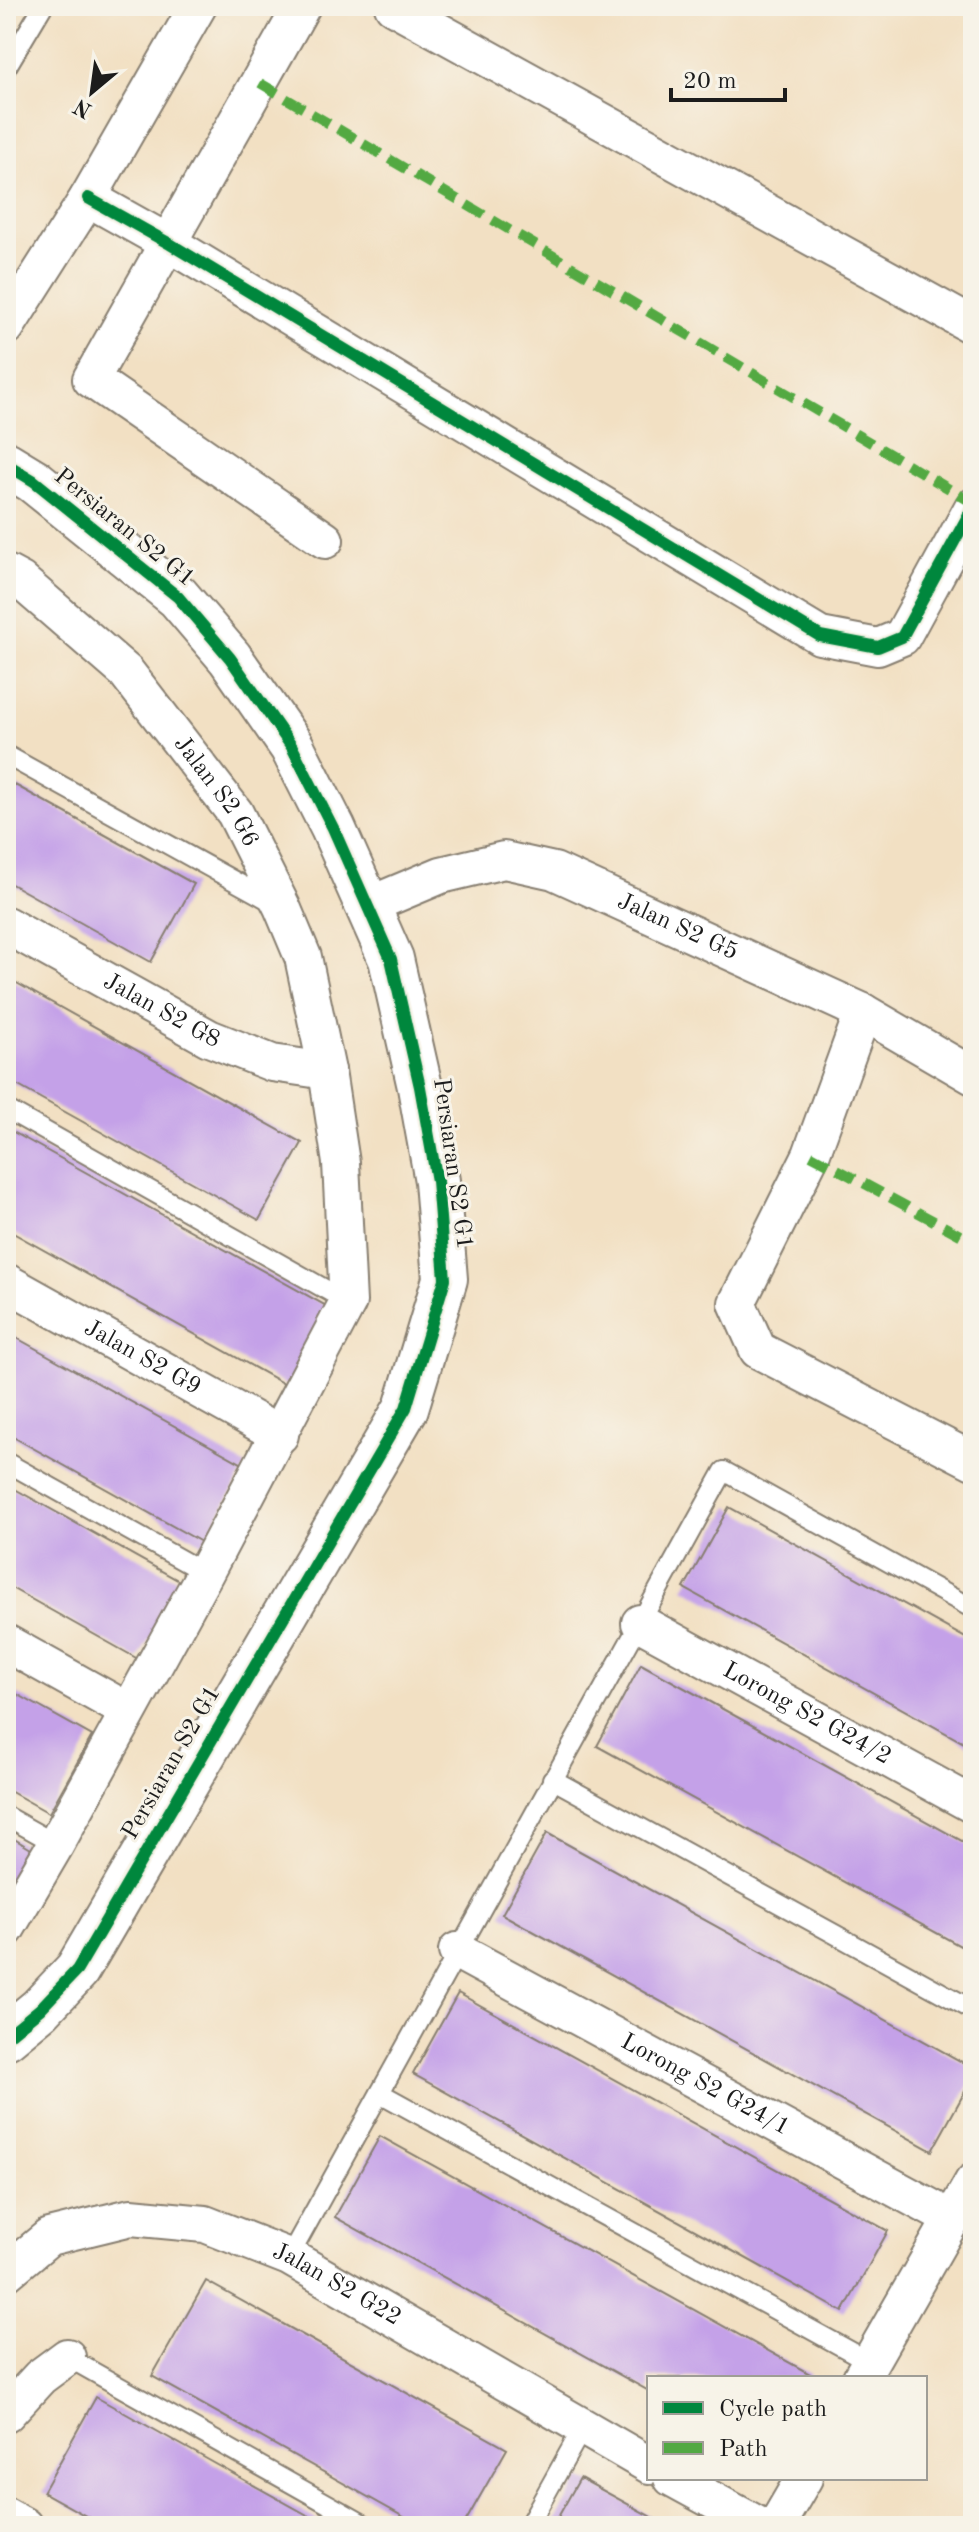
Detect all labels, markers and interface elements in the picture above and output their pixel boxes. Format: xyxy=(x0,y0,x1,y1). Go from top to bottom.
north arrow xyxy=(52,52,132,132)
scale bar xyxy=(671,52,785,102)
text: 20 m xyxy=(683,70,737,94)
text: N xyxy=(70,94,96,121)
street label: Persiaran S2 G1 xyxy=(49,464,199,592)
street label: Jalan S2 G6 xyxy=(169,732,262,851)
street label: Jalan S2 G5 xyxy=(614,890,742,965)
street label: Jalan S2 G8 xyxy=(99,970,223,1053)
street label: Persiaran S2 G1 xyxy=(428,1077,476,1251)
street label: Jalan S2 G9 xyxy=(80,1316,205,1400)
street label: Lorong S2 G24/2 xyxy=(719,1659,895,1770)
street label: Persiaran S2 G1 xyxy=(118,1682,226,1844)
street label: Lorong S2 G24/1 xyxy=(617,2030,793,2141)
street label: Jalan S2 G22 xyxy=(269,2240,405,2331)
legend xyxy=(647,2376,927,2480)
text: Cycle path xyxy=(719,2398,827,2422)
text: Path xyxy=(719,2438,768,2462)

